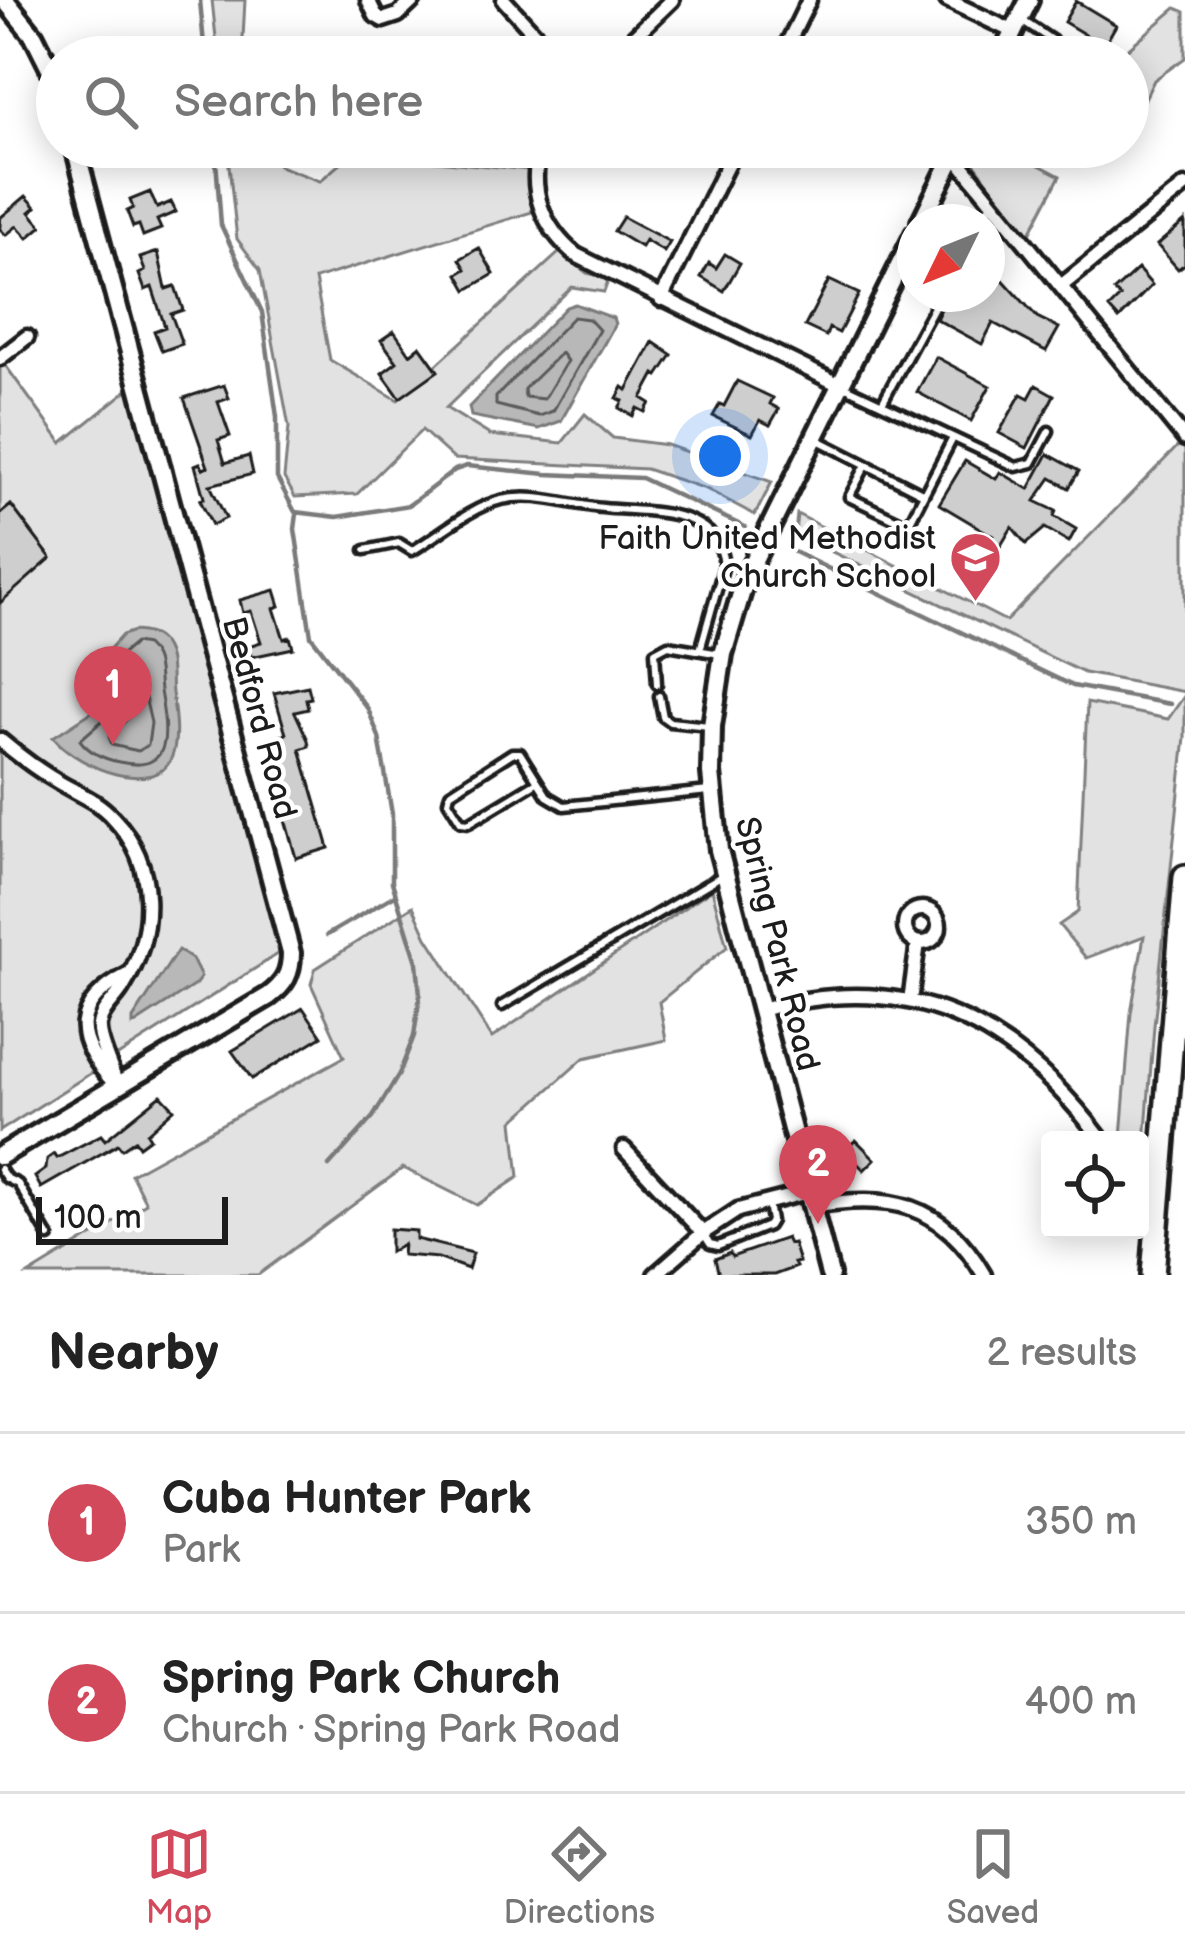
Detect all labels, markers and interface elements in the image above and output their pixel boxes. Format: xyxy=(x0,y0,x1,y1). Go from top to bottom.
search box xyxy=(36,36,1149,168)
icon: search xyxy=(78,69,144,135)
text: Search here xyxy=(174,75,423,130)
north arrow xyxy=(897,204,1005,312)
your location xyxy=(690,426,750,486)
place label: Faith United Methodist Church School xyxy=(598,519,936,597)
school or university icon: Faith United Methodist Church School xyxy=(947,530,1003,604)
street label: Bedford Road xyxy=(213,613,305,823)
pin: 1 xyxy=(74,646,152,745)
street label: Spring Park Road xyxy=(726,813,828,1075)
pin: 2 xyxy=(779,1125,857,1224)
map controls xyxy=(1041,1131,1149,1239)
button: locate xyxy=(1041,1131,1149,1239)
scale bar xyxy=(36,1191,228,1244)
text: 100 m xyxy=(54,1198,142,1238)
text: Nearby xyxy=(48,1323,219,1384)
text: 2 results xyxy=(986,1330,1137,1377)
text: Cuba Hunter Park xyxy=(162,1472,531,1527)
text: 1 xyxy=(79,1499,95,1546)
text: 350 m xyxy=(1025,1499,1137,1546)
text: Park xyxy=(162,1527,240,1574)
text: Spring Park Church xyxy=(162,1652,560,1707)
text: 2 xyxy=(75,1679,99,1726)
text: 400 m xyxy=(1025,1679,1137,1726)
text: Church · Spring Park Road xyxy=(162,1707,621,1754)
tab: Map xyxy=(146,1821,212,1933)
tab: Directions xyxy=(503,1821,655,1933)
tab: Saved xyxy=(947,1821,1039,1933)

